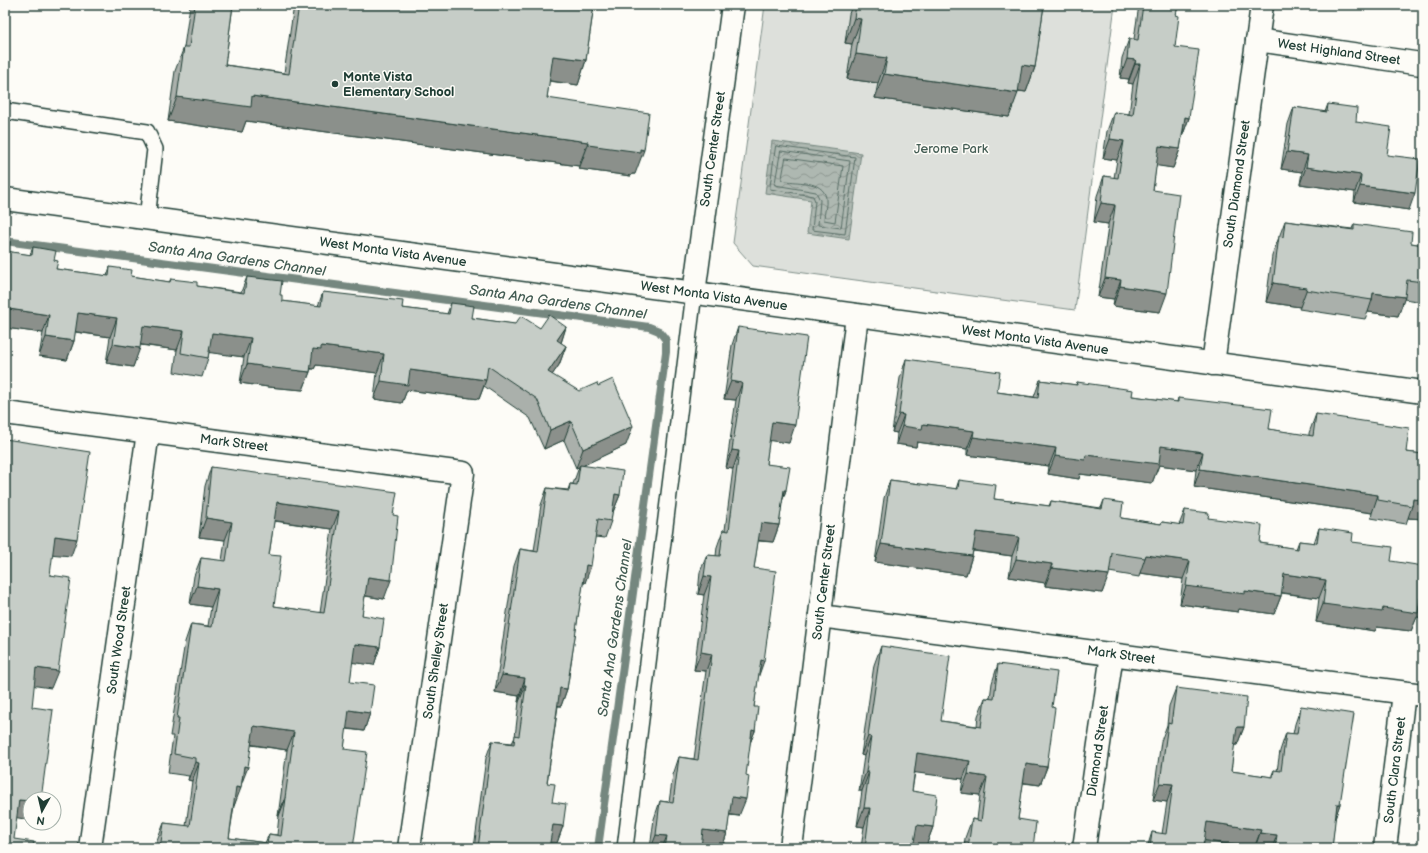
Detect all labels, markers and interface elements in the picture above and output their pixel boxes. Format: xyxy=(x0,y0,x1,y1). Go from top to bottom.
street label: West Highland Street xyxy=(1277,35,1401,69)
place label: Monte Vista Elementary School xyxy=(343,69,454,100)
marker: Monte Vista Elementary School xyxy=(330,79,340,89)
street label: South Center Street xyxy=(697,90,729,208)
street label: South Diamond Street xyxy=(1220,119,1254,249)
park label: Jerome Park xyxy=(914,141,989,157)
street label: West Monta Vista Avenue xyxy=(318,234,468,270)
water label: Santa Ana Gardens Channel xyxy=(147,238,328,280)
street label: West Monta Vista Avenue xyxy=(639,278,789,314)
water label: Santa Ana Gardens Channel xyxy=(468,281,649,323)
street label: West Monta Vista Avenue xyxy=(960,322,1110,358)
street label: Mark Street xyxy=(199,431,269,455)
street label: South Center Street xyxy=(809,523,839,641)
water label: Santa Ana Gardens Channel xyxy=(594,537,636,718)
street label: South Wood Street xyxy=(104,585,134,695)
street label: South Shelley Street xyxy=(420,602,452,720)
street label: Mark Street xyxy=(1086,642,1156,668)
street label: Diamond Street xyxy=(1084,704,1112,798)
street label: South Clara Street xyxy=(1381,716,1409,824)
north arrow xyxy=(22,791,62,831)
text: N xyxy=(36,813,46,827)

